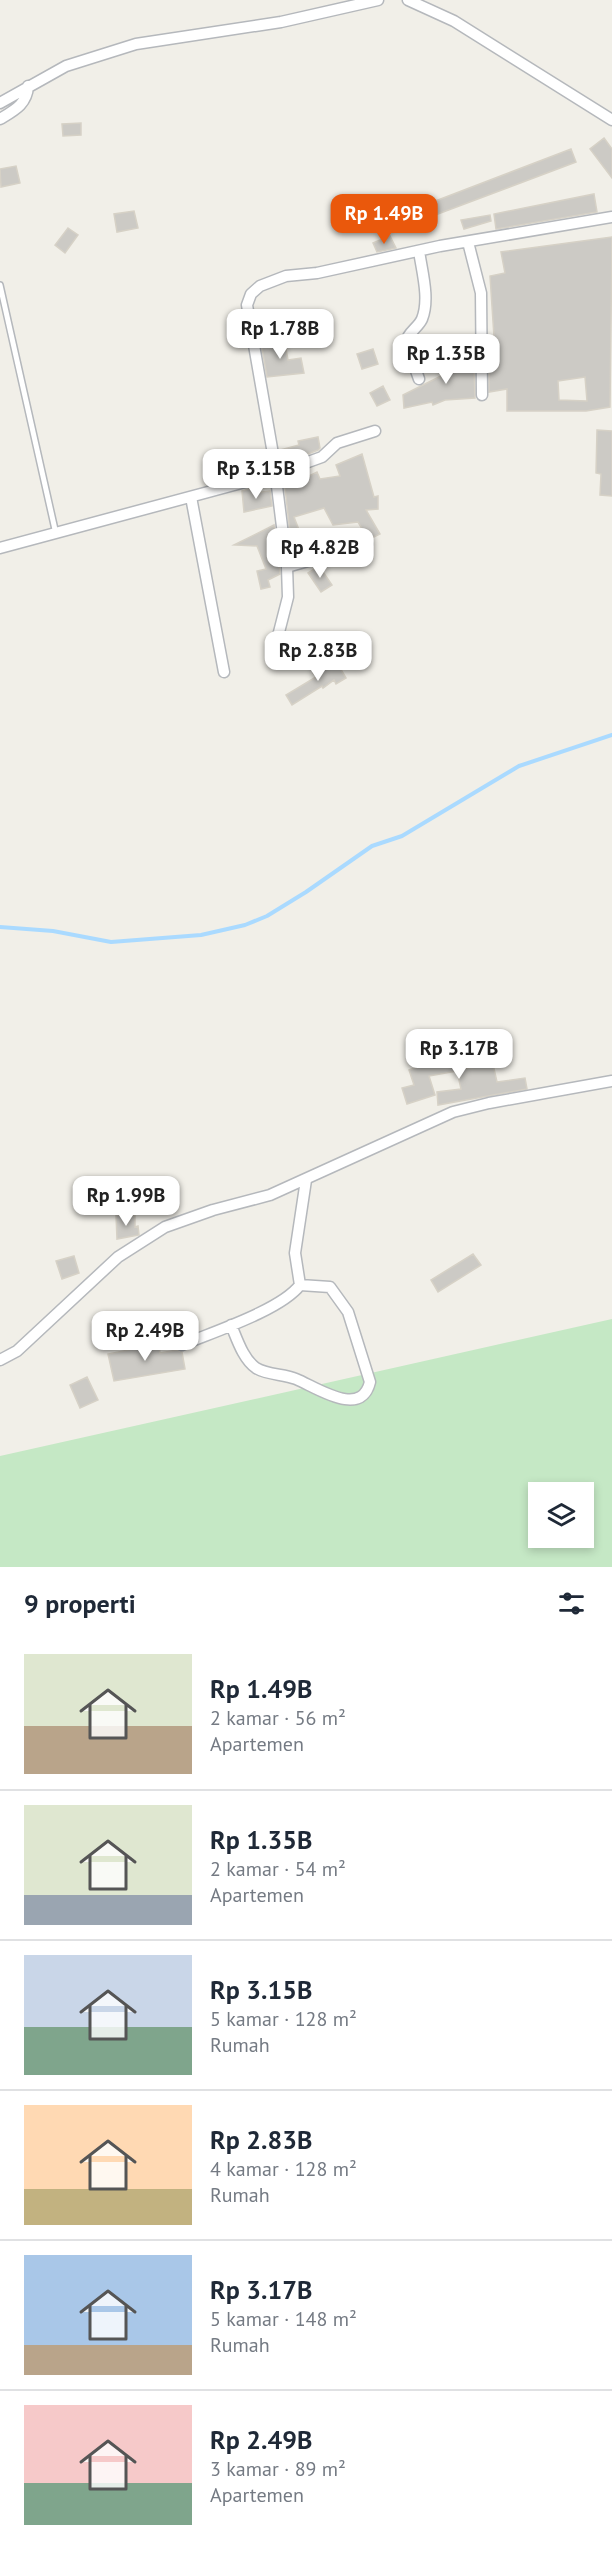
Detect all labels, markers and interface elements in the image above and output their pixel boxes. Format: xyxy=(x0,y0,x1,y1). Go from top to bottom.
pin: Rp 1.49B xyxy=(322,194,446,245)
text: Rp 1.49B xyxy=(345,200,423,226)
pin: Rp 1.78B xyxy=(218,309,342,360)
text: Rp 1.78B xyxy=(241,315,319,341)
pin: Rp 1.35B xyxy=(384,334,508,385)
text: Rp 1.35B xyxy=(407,340,485,366)
pin: Rp 3.15B xyxy=(194,449,318,500)
text: Rp 3.15B xyxy=(217,455,295,481)
pin: Rp 4.82B xyxy=(258,528,382,579)
text: Rp 4.82B xyxy=(281,534,359,560)
pin: Rp 2.83B xyxy=(256,631,380,682)
text: Rp 2.83B xyxy=(279,637,357,663)
pin: Rp 3.17B xyxy=(397,1029,521,1080)
text: Rp 3.17B xyxy=(420,1035,498,1061)
pin: Rp 1.99B xyxy=(64,1176,188,1227)
text: Rp 1.99B xyxy=(87,1182,165,1208)
pin: Rp 2.49B xyxy=(83,1311,207,1362)
text: Rp 2.49B xyxy=(106,1317,184,1343)
map controls xyxy=(528,1482,594,1548)
button: layers xyxy=(528,1482,594,1548)
text: 9 properti xyxy=(24,1587,136,1620)
icon: filters xyxy=(555,1587,588,1620)
text: Rp 1.49B xyxy=(210,1672,312,1705)
icon: home xyxy=(72,1678,144,1750)
text: 2 kamar · 56 m² xyxy=(210,1705,346,1731)
text: Apartemen xyxy=(210,1731,304,1757)
text: Rp 1.35B xyxy=(210,1823,312,1856)
icon: home xyxy=(72,1829,144,1901)
text: 2 kamar · 54 m² xyxy=(210,1856,346,1882)
text: Apartemen xyxy=(210,1882,304,1908)
text: Rp 3.15B xyxy=(210,1973,312,2006)
icon: home xyxy=(72,1979,144,2051)
text: 5 kamar · 128 m² xyxy=(210,2006,357,2032)
text: Rumah xyxy=(210,2032,270,2058)
text: Rp 2.83B xyxy=(210,2123,312,2156)
icon: home xyxy=(72,2129,144,2201)
text: 4 kamar · 128 m² xyxy=(210,2156,357,2182)
text: Rumah xyxy=(210,2182,270,2208)
text: Rp 3.17B xyxy=(210,2273,312,2306)
icon: home xyxy=(72,2279,144,2351)
text: 5 kamar · 148 m² xyxy=(210,2306,357,2332)
text: Rumah xyxy=(210,2332,270,2358)
text: Rp 2.49B xyxy=(210,2423,312,2456)
icon: home xyxy=(72,2429,144,2501)
text: 3 kamar · 89 m² xyxy=(210,2456,346,2482)
text: Apartemen xyxy=(210,2482,304,2508)

